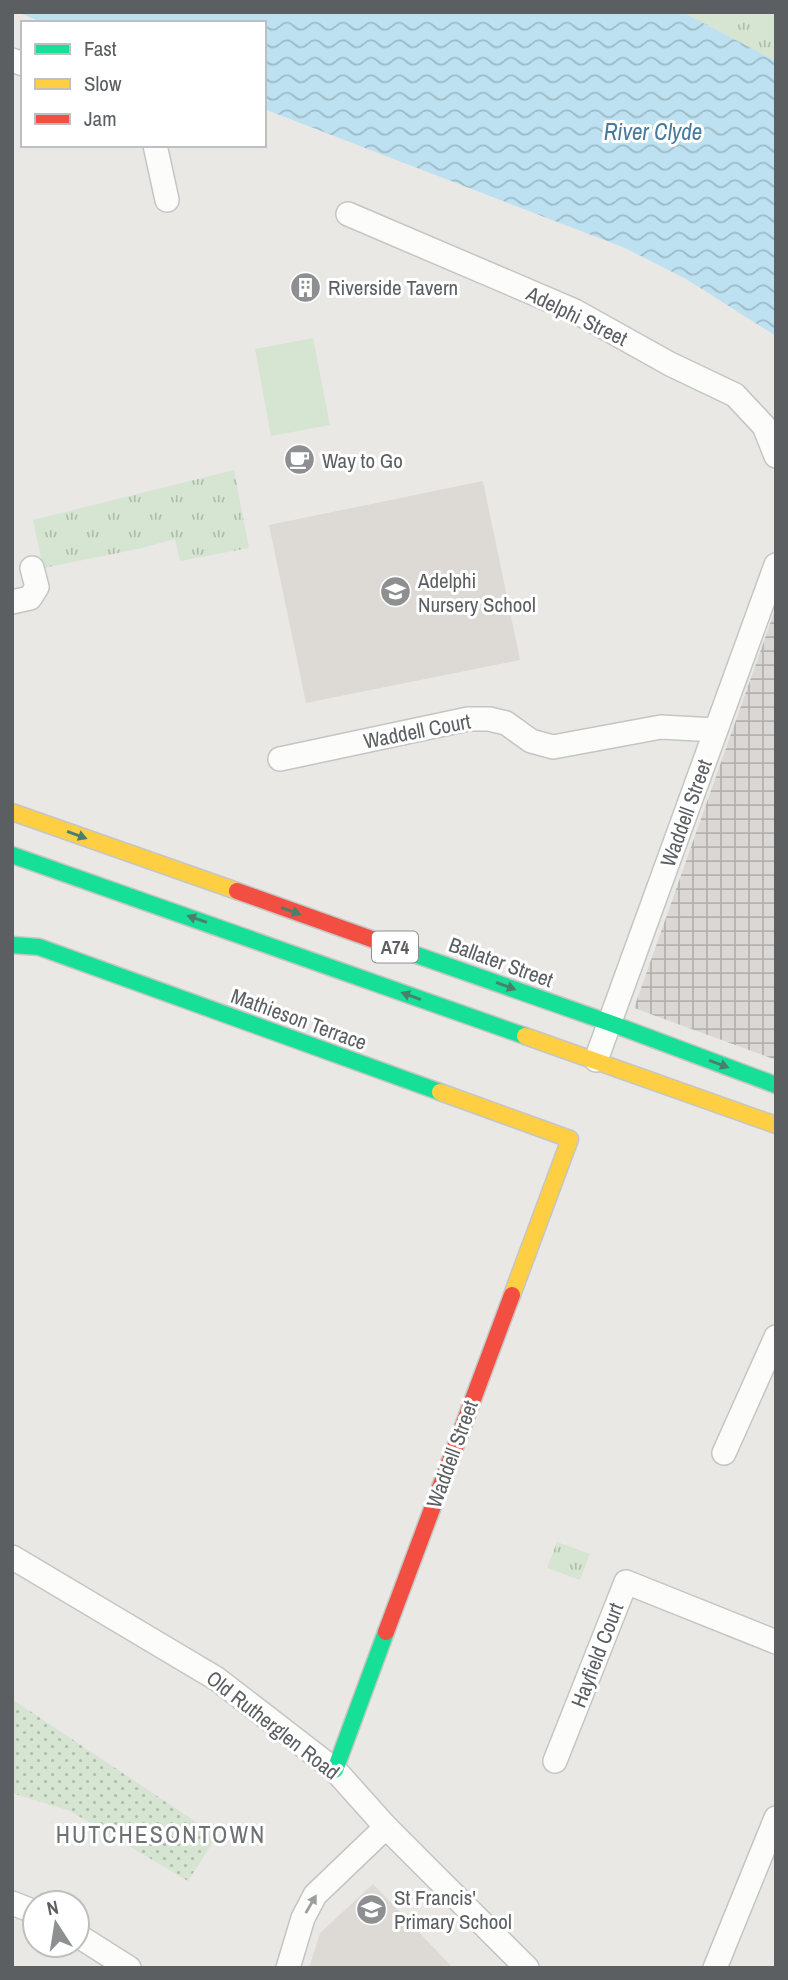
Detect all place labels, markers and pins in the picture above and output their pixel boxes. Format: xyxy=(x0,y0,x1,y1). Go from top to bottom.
building icon: Riverside Tavern xyxy=(288,270,322,304)
place label: Riverside Tavern xyxy=(328,273,458,302)
cafe icon: Way to Go xyxy=(282,443,316,477)
place label: Way to Go xyxy=(322,446,403,475)
place label: Adelphi Nursery School xyxy=(417,566,536,619)
school or university icon: Adelphi Nursery School xyxy=(378,575,412,609)
place label: St Francis' Primary School xyxy=(394,1883,512,1936)
school or university icon: St Francis' Primary School xyxy=(354,1892,388,1926)

